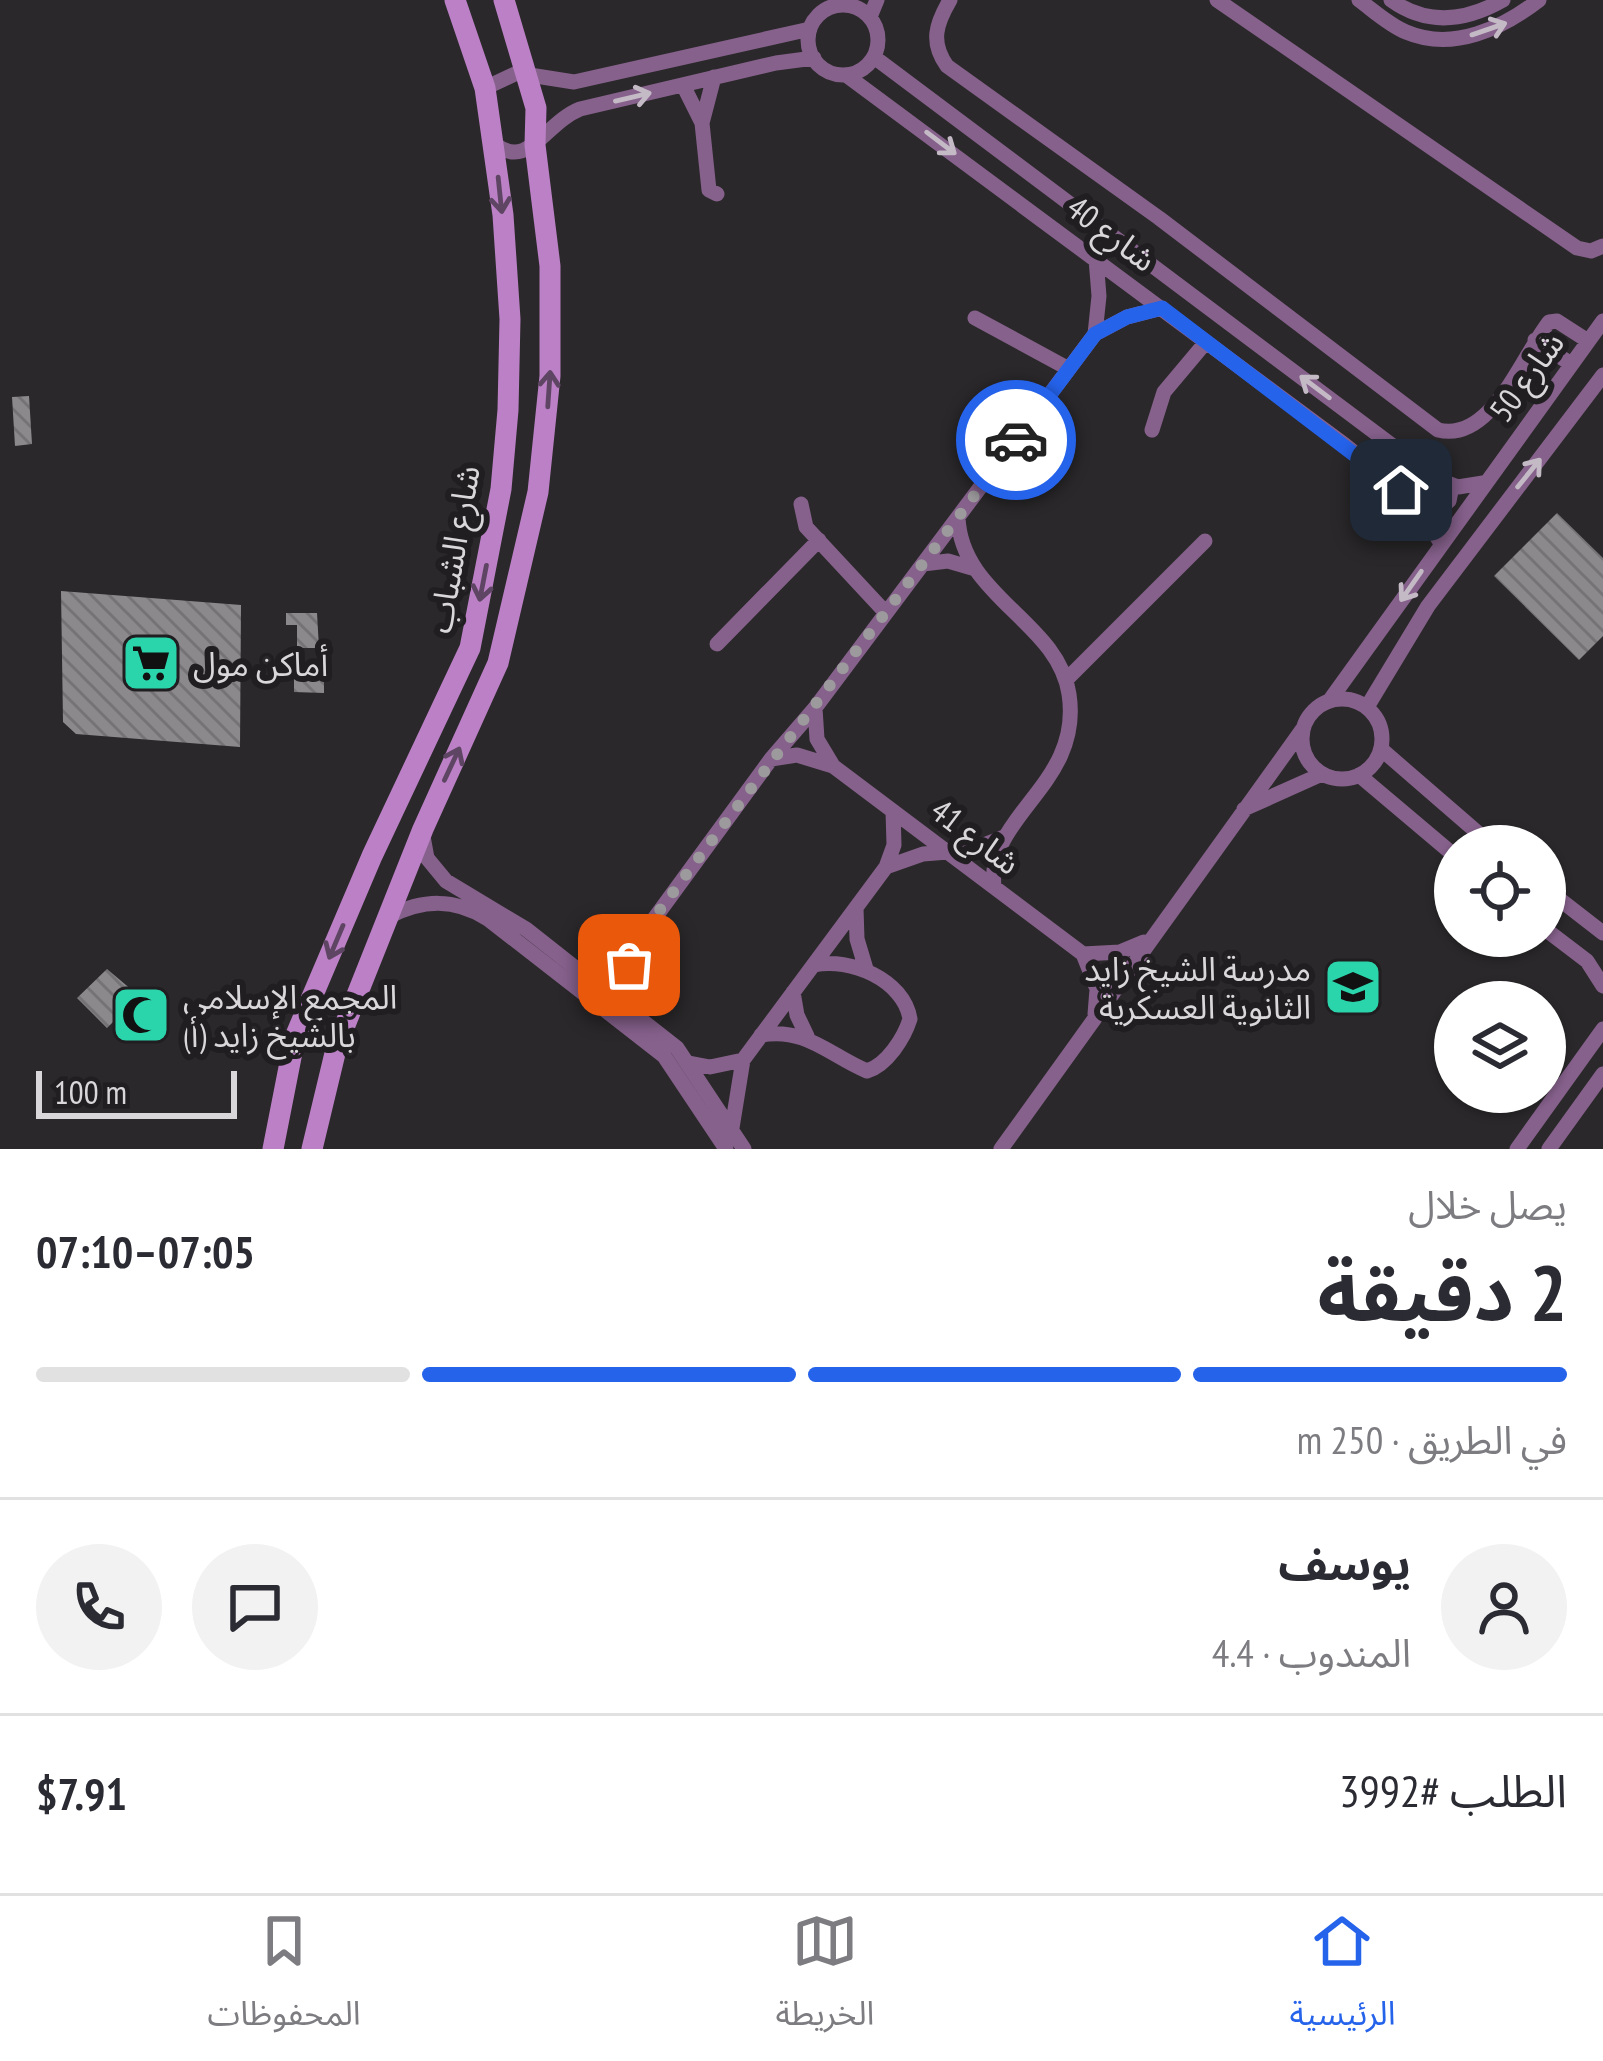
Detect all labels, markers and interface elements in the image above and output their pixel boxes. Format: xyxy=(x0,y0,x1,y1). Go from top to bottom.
one-way arrow xyxy=(1469,16,1507,38)
one-way arrow xyxy=(614,85,652,107)
one-way arrow xyxy=(924,130,957,155)
one-way arrow xyxy=(490,175,512,214)
street label: شارع 40 xyxy=(1056,185,1165,284)
street label: شارع 50 xyxy=(1479,322,1576,432)
one-way arrow xyxy=(537,370,560,409)
one-way arrow xyxy=(1299,374,1331,400)
courier xyxy=(956,380,1076,500)
icon: car xyxy=(983,407,1049,473)
pin xyxy=(1350,439,1452,541)
icon: home xyxy=(1368,457,1434,523)
one-way arrow xyxy=(1515,457,1542,489)
street label: شارع الشباب xyxy=(417,462,493,637)
one-way arrow xyxy=(471,562,493,601)
one-way arrow xyxy=(1399,568,1424,602)
supermarket icon: أماكن مول xyxy=(120,632,182,694)
place label: أماكن مول xyxy=(193,642,328,685)
one-way arrow xyxy=(442,746,464,782)
street label: شارع 41 xyxy=(920,788,1029,887)
map controls xyxy=(1434,825,1566,1113)
button: locate xyxy=(1434,825,1566,957)
pin xyxy=(578,914,680,1016)
one-way arrow xyxy=(324,923,345,960)
icon: bag xyxy=(596,932,662,998)
place label: مدرسة الشيخ زايد الثانوية العسكرية xyxy=(1084,947,1311,1028)
school or university icon: مدرسة الشيخ زايد الثانوية العسكرية xyxy=(1322,956,1384,1018)
place label: المجمع الإسلامي (أ) بالشيخ زايد xyxy=(183,975,397,1060)
button: layers xyxy=(1434,981,1566,1113)
mosque icon: المجمع الإسلامي (أ) بالشيخ زايد xyxy=(110,984,172,1046)
scale bar xyxy=(36,1065,237,1118)
text: 100 m xyxy=(54,1070,127,1113)
text: يصل خلال xyxy=(1408,1179,1567,1230)
text: 07:05–07:10 xyxy=(36,1222,255,1280)
text: 2 دقيقة xyxy=(1317,1242,1567,1343)
text: في الطريق · 250 m xyxy=(1297,1414,1567,1465)
text: يوسف xyxy=(1278,1534,1411,1592)
button: phone xyxy=(36,1544,162,1670)
button: chat xyxy=(192,1544,318,1670)
button: person xyxy=(1441,1544,1567,1670)
text: المندوب · 4.4 xyxy=(1212,1627,1411,1678)
text: الطلب #3992 xyxy=(1339,1761,1567,1819)
text: $7.91 xyxy=(36,1764,127,1822)
tab: المحفوظات xyxy=(207,1908,361,2049)
tab: الخريطة xyxy=(776,1908,874,2049)
tab: الرئيسية xyxy=(1289,1908,1396,2049)

